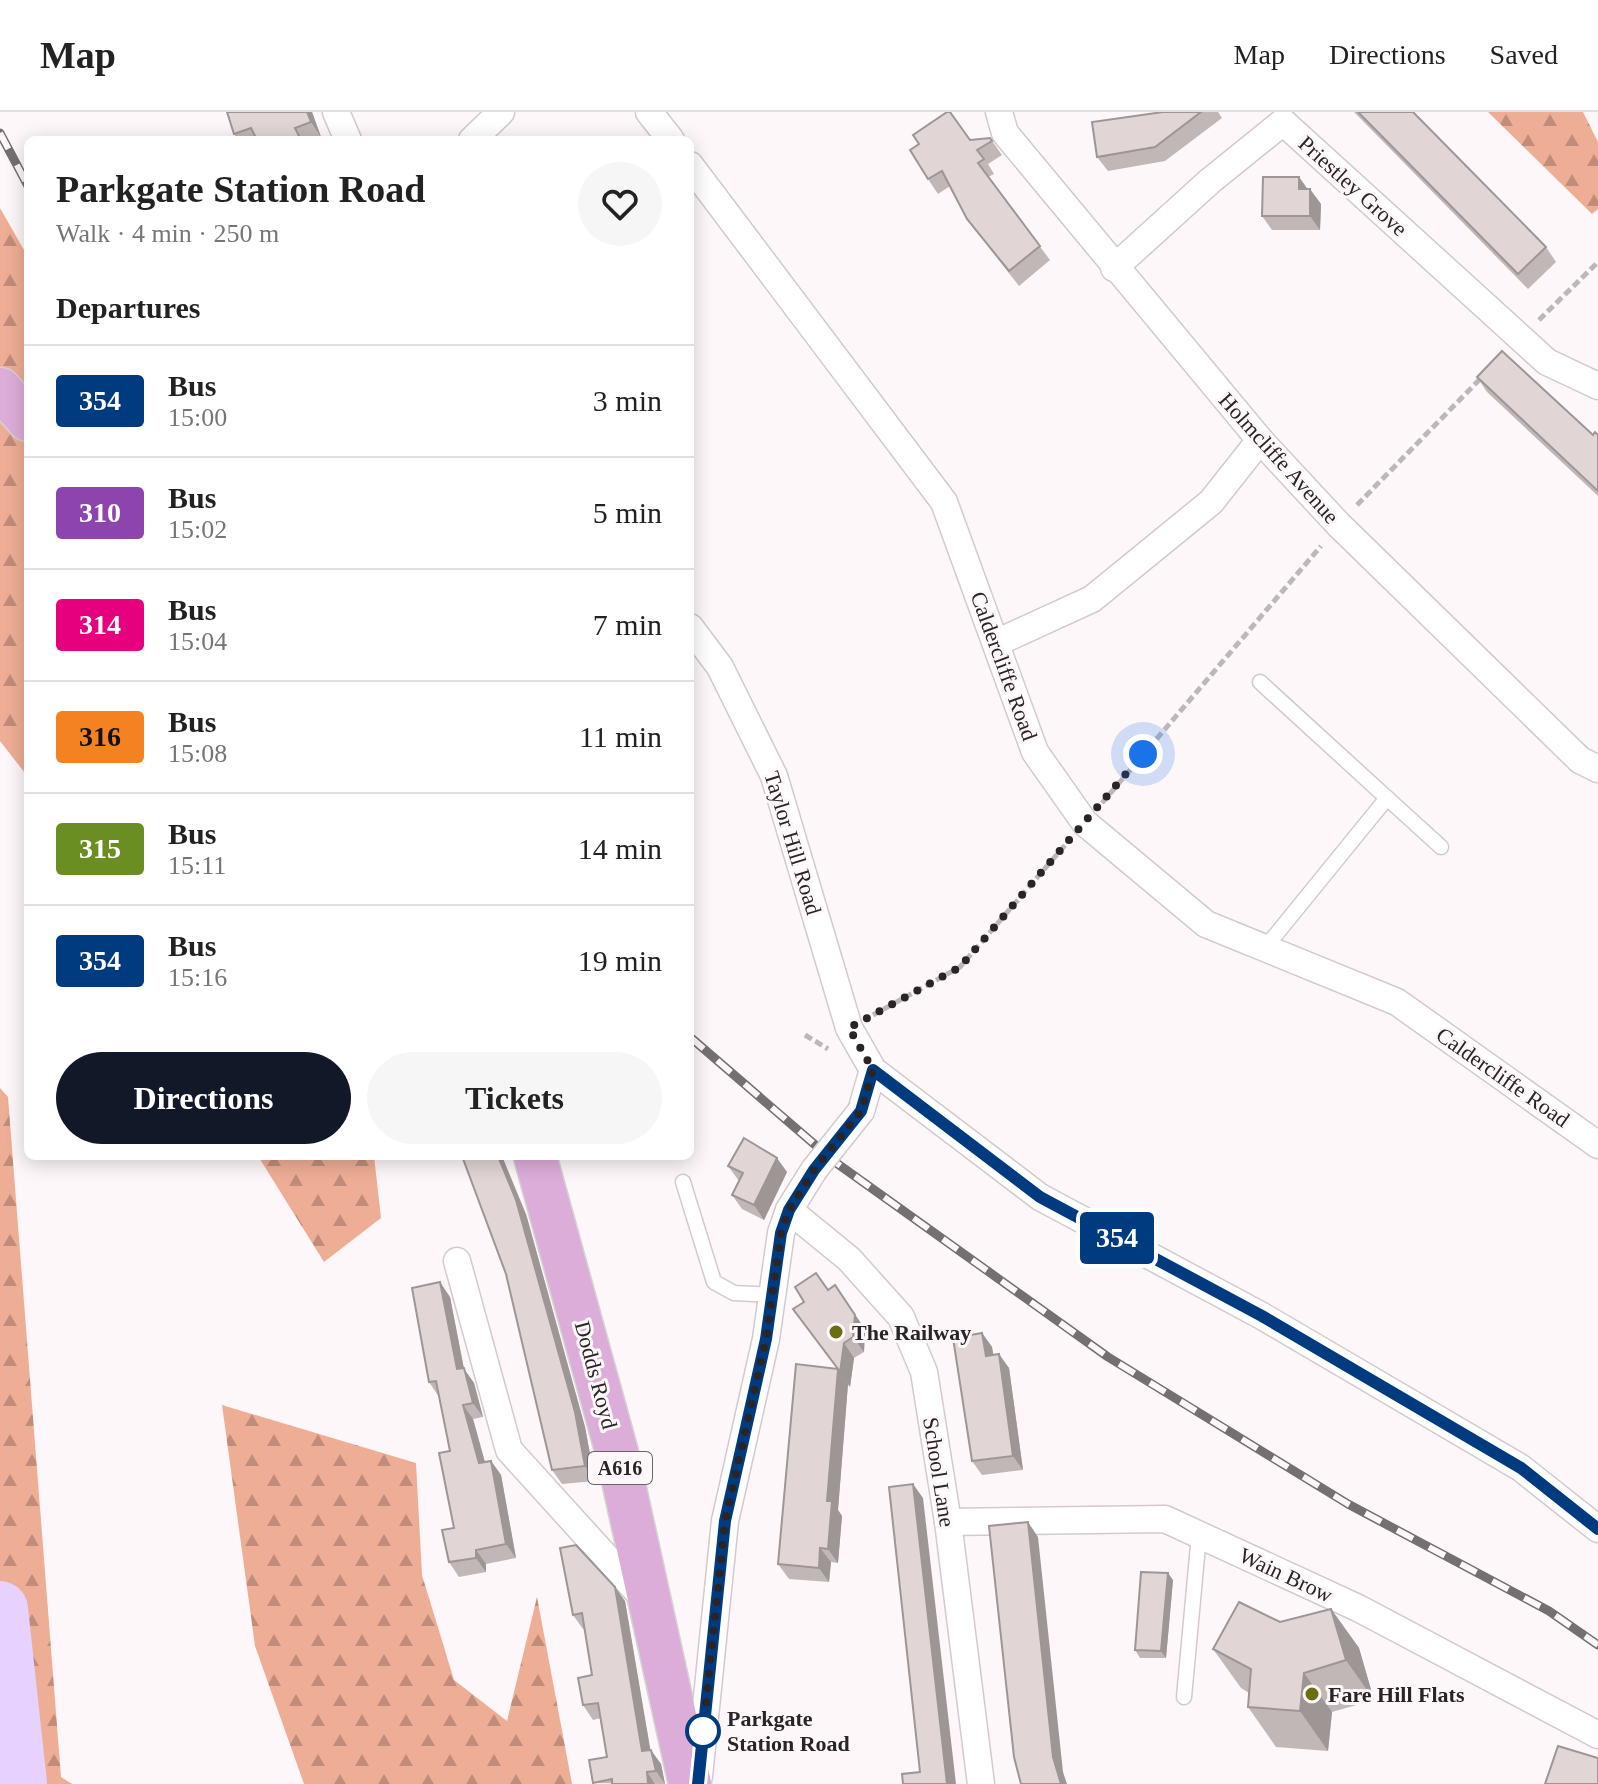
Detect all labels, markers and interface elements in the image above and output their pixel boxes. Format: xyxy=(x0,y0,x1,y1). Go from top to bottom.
text: Map xyxy=(40,34,116,76)
text: Map xyxy=(1234,39,1285,70)
text: Directions xyxy=(1329,39,1446,70)
text: Saved xyxy=(1490,39,1558,70)
street label: Priestley Grove xyxy=(1294,131,1412,241)
button: heart xyxy=(578,162,662,246)
text: Parkgate Station Road xyxy=(56,168,425,210)
text: Walk · 4 min · 250 m xyxy=(56,219,279,248)
text: Departures xyxy=(56,291,200,324)
text: Bus xyxy=(168,369,216,402)
text: 3 min xyxy=(593,384,662,417)
text: 354 xyxy=(79,385,121,416)
street label: Holmcliffe Avenue xyxy=(1214,388,1344,528)
text: 15:00 xyxy=(168,403,227,432)
text: Bus xyxy=(168,481,216,514)
text: 5 min xyxy=(593,496,662,529)
text: 310 xyxy=(79,497,121,528)
text: 15:02 xyxy=(168,515,227,544)
street label: Caldercliffe Road xyxy=(965,588,1043,744)
text: Bus xyxy=(168,593,216,626)
text: 7 min xyxy=(593,608,662,641)
text: 314 xyxy=(79,609,121,640)
text: 15:04 xyxy=(168,627,227,656)
text: Bus xyxy=(168,705,216,738)
text: 11 min xyxy=(579,720,662,753)
text: 316 xyxy=(79,721,121,752)
your location xyxy=(1123,734,1163,774)
text: 15:08 xyxy=(168,739,227,768)
street label: Taylor Hill Road xyxy=(759,768,827,918)
text: Bus xyxy=(168,817,216,850)
text: 14 min xyxy=(578,832,662,865)
text: 315 xyxy=(79,833,121,864)
text: 15:11 xyxy=(168,851,226,880)
text: Bus xyxy=(168,929,216,962)
text: 19 min xyxy=(578,944,662,977)
text: 354 xyxy=(79,945,121,976)
text: 15:16 xyxy=(168,963,227,992)
street label: Caldercliffe Road xyxy=(1432,1022,1574,1132)
button: Directions xyxy=(56,1052,351,1144)
button: Tickets xyxy=(367,1052,662,1144)
line badge: 354 xyxy=(1071,1212,1163,1264)
text: 354 xyxy=(1096,1222,1138,1253)
street label: Dodds Royd xyxy=(570,1318,622,1432)
place label: The Railway xyxy=(852,1320,971,1345)
marker: The Railway xyxy=(827,1323,845,1341)
street label: School Lane xyxy=(918,1415,960,1529)
road number: A616 xyxy=(588,1452,652,1484)
street label: Wain Brow xyxy=(1235,1542,1337,1608)
place label: Fare Hill Flats xyxy=(1328,1682,1465,1707)
marker: Fare Hill Flats xyxy=(1303,1685,1321,1703)
place label: Parkgate Station Road xyxy=(727,1706,850,1756)
marker: Parkgate Station Road xyxy=(686,1714,720,1748)

